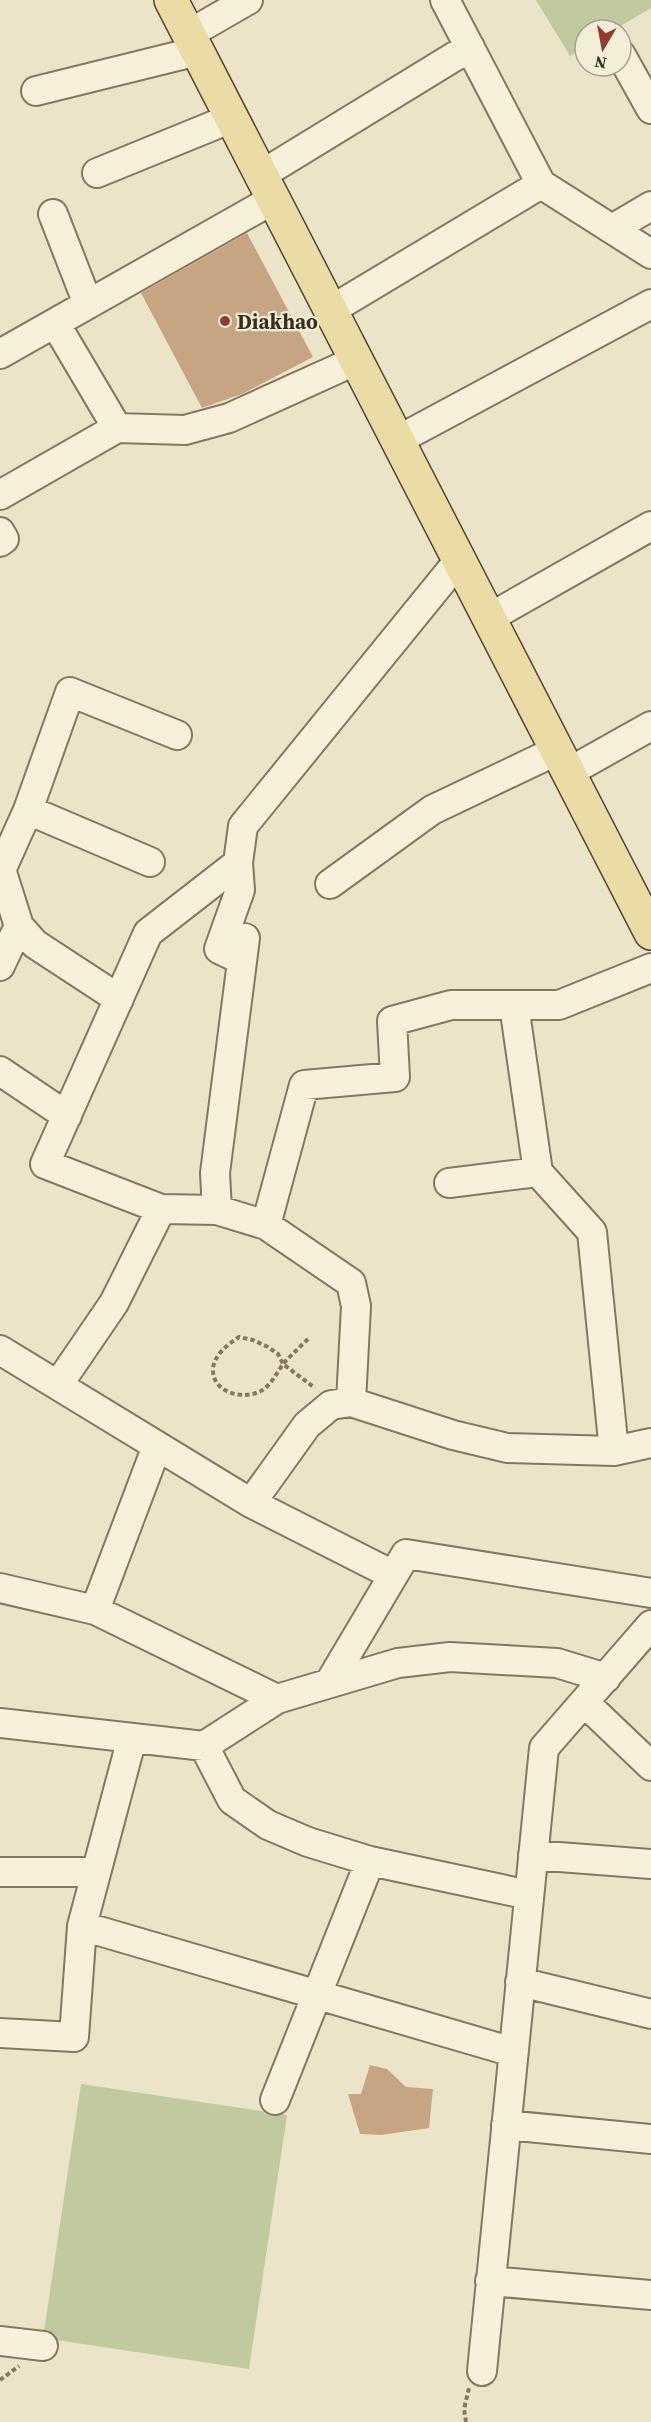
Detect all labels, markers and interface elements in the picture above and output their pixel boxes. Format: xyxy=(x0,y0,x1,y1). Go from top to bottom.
north arrow xyxy=(573,18,633,78)
text: N xyxy=(592,51,608,75)
place label: Diakhao xyxy=(237,307,318,336)
marker: Diakhao xyxy=(218,314,232,328)

